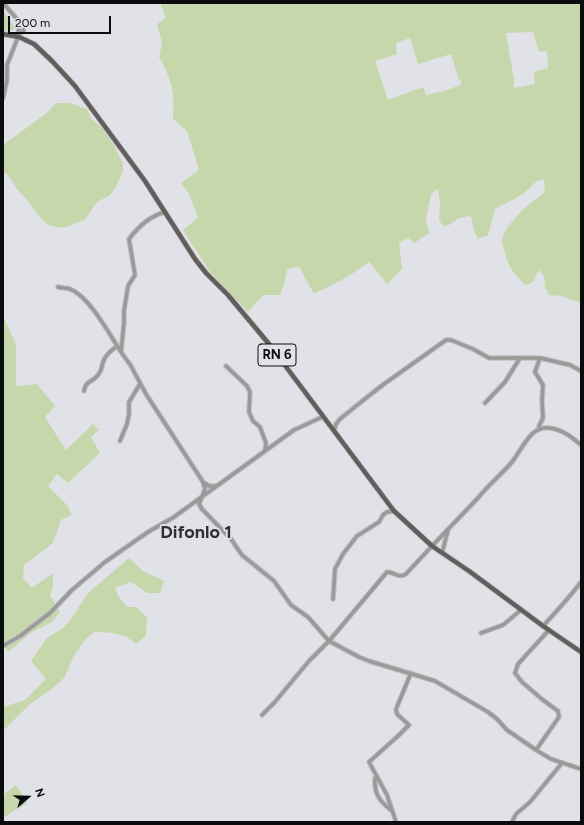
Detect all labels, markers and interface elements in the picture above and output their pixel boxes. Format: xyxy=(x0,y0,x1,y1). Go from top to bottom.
scale bar xyxy=(10,8,113,34)
text: 200 m xyxy=(15,16,50,30)
road number: RN 6 xyxy=(258,344,296,366)
district label: Difonlo 1 xyxy=(160,522,232,544)
north arrow xyxy=(8,777,48,817)
text: N xyxy=(32,786,47,799)

